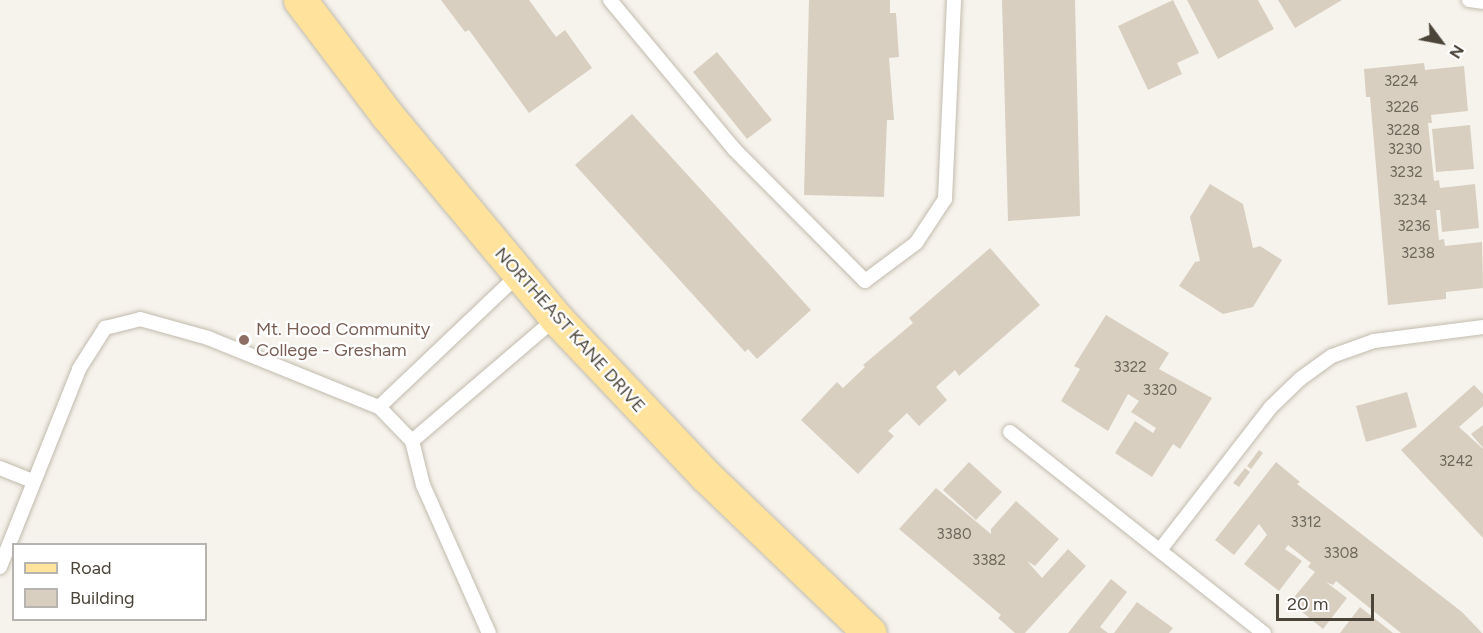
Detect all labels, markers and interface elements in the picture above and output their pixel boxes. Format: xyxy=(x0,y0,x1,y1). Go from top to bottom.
north arrow xyxy=(1411,12,1471,72)
text: N xyxy=(1445,42,1468,62)
house number: 3224 xyxy=(1384,73,1418,91)
house number: 3226 xyxy=(1385,99,1419,117)
house number: 3228 xyxy=(1386,122,1420,140)
house number: 3230 xyxy=(1388,141,1422,159)
house number: 3232 xyxy=(1389,164,1423,182)
house number: 3234 xyxy=(1393,192,1427,210)
house number: 3236 xyxy=(1397,218,1431,236)
street label: NORTHEAST KANE DRIVE xyxy=(490,243,650,417)
house number: 3238 xyxy=(1401,245,1435,263)
place label: Mt. Hood Community College - Gresham xyxy=(256,319,430,362)
marker: Mt. Hood Community College - Gresham xyxy=(237,333,251,347)
house number: 3322 xyxy=(1113,359,1147,377)
house number: 3320 xyxy=(1143,382,1177,400)
house number: 3242 xyxy=(1439,453,1473,471)
house number: 3312 xyxy=(1291,514,1321,532)
house number: 3380 xyxy=(936,526,972,544)
legend xyxy=(12,543,207,621)
house number: 3308 xyxy=(1323,545,1359,563)
house number: 3382 xyxy=(972,552,1006,570)
text: Road xyxy=(70,557,111,579)
scale bar xyxy=(1279,582,1376,620)
text: Building xyxy=(70,587,135,609)
text: 20 m xyxy=(1287,593,1328,615)

